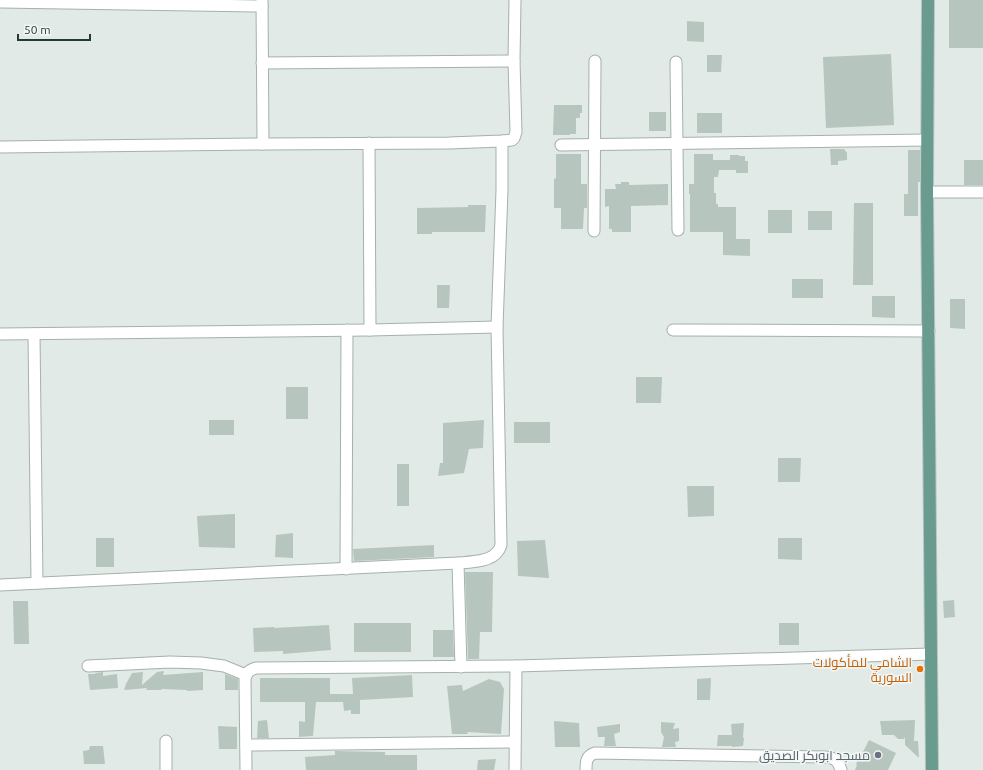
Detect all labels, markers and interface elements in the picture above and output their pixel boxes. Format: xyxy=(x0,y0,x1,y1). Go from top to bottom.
scale bar xyxy=(18,16,90,42)
text: 50 m xyxy=(24,23,51,36)
place label: الشامي للمأكولات السورية xyxy=(813,654,912,685)
marker: الشامي للمأكولات السورية xyxy=(915,664,925,674)
place label: مسجد ابوبكر الصديق xyxy=(759,748,870,763)
marker: مسجد ابوبكر الصديق xyxy=(873,750,883,760)

